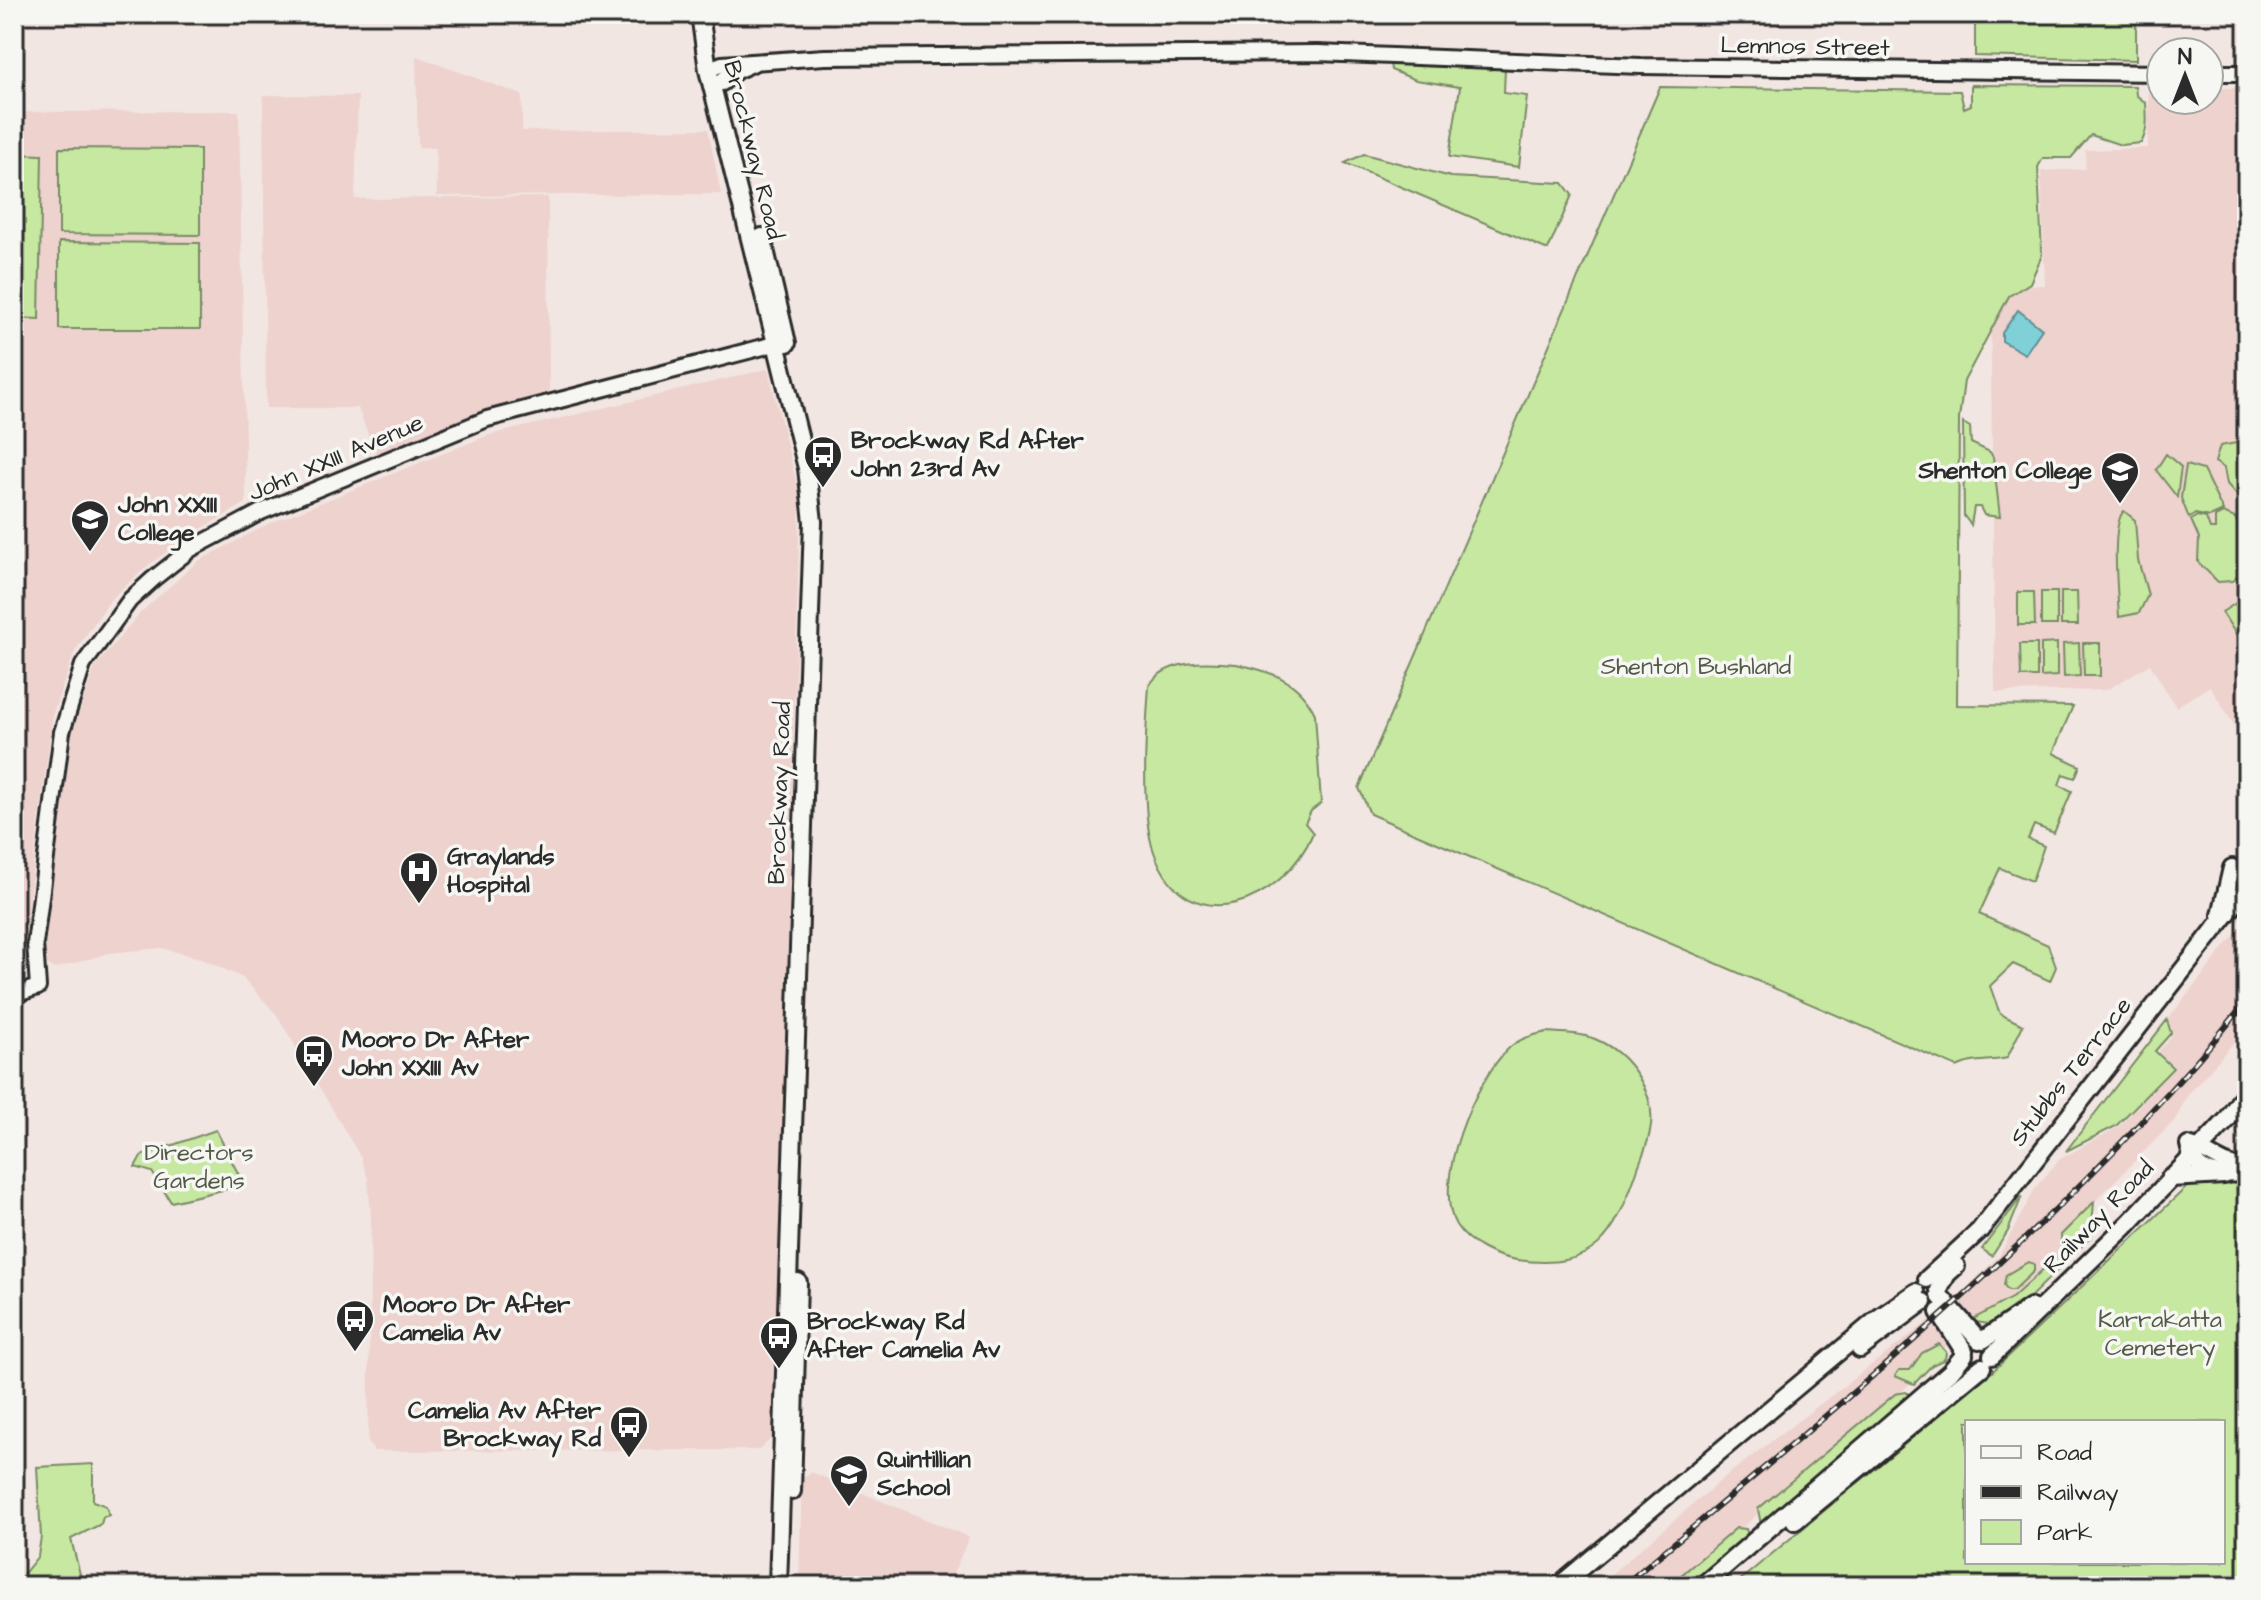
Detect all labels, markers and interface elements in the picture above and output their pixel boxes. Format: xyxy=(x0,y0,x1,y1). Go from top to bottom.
street label: Lemnos Street xyxy=(1720,29,1890,65)
north arrow xyxy=(2145,36,2225,116)
text: N xyxy=(2178,42,2192,73)
street label: Brockway Road xyxy=(713,57,792,243)
street label: John XXIII Avenue xyxy=(243,406,429,510)
place label: Brockway Rd After John 23rd Av xyxy=(850,424,1084,486)
bus stop icon: Brockway Rd After John 23rd Av xyxy=(802,434,844,489)
school or university icon: Shenton College xyxy=(2099,450,2141,505)
place label: Shenton College xyxy=(1918,454,2092,489)
place label: John XXIII College xyxy=(117,488,217,551)
school or university icon: John XXIII College xyxy=(69,498,111,553)
park label: Shenton Bushland xyxy=(1601,650,1791,684)
street label: Brockway Road xyxy=(760,701,801,885)
place label: Graylands Hospital xyxy=(447,840,555,902)
hospital icon: Graylands Hospital xyxy=(398,850,440,905)
street label: Stubbs Terrace xyxy=(2002,990,2140,1154)
place label: Mooro Dr After John XXIII Av xyxy=(341,1023,530,1085)
bus stop icon: Mooro Dr After John XXIII Av xyxy=(293,1033,335,1088)
park label: Directors Gardens xyxy=(144,1136,254,1198)
street label: Railway Road xyxy=(2036,1153,2163,1282)
place label: Mooro Dr After Camelia Av xyxy=(383,1288,571,1350)
bus stop icon: Mooro Dr After Camelia Av xyxy=(334,1298,376,1353)
park label: Karrakatta Cemetery xyxy=(2098,1303,2222,1366)
place label: Brockway Rd After Camelia Av xyxy=(807,1305,1001,1367)
bus stop icon: Brockway Rd After Camelia Av xyxy=(758,1315,800,1370)
place label: Camelia Av After Brockway Rd xyxy=(408,1394,602,1458)
bus stop icon: Camelia Av After Brockway Rd xyxy=(608,1404,650,1459)
legend xyxy=(1965,1420,2225,1564)
text: Road xyxy=(2037,1436,2092,1470)
place label: Quintillian School xyxy=(876,1443,971,1505)
school or university icon: Quintillian School xyxy=(828,1453,870,1508)
text: Railway xyxy=(2037,1476,2119,1511)
text: Park xyxy=(2037,1516,2093,1550)

